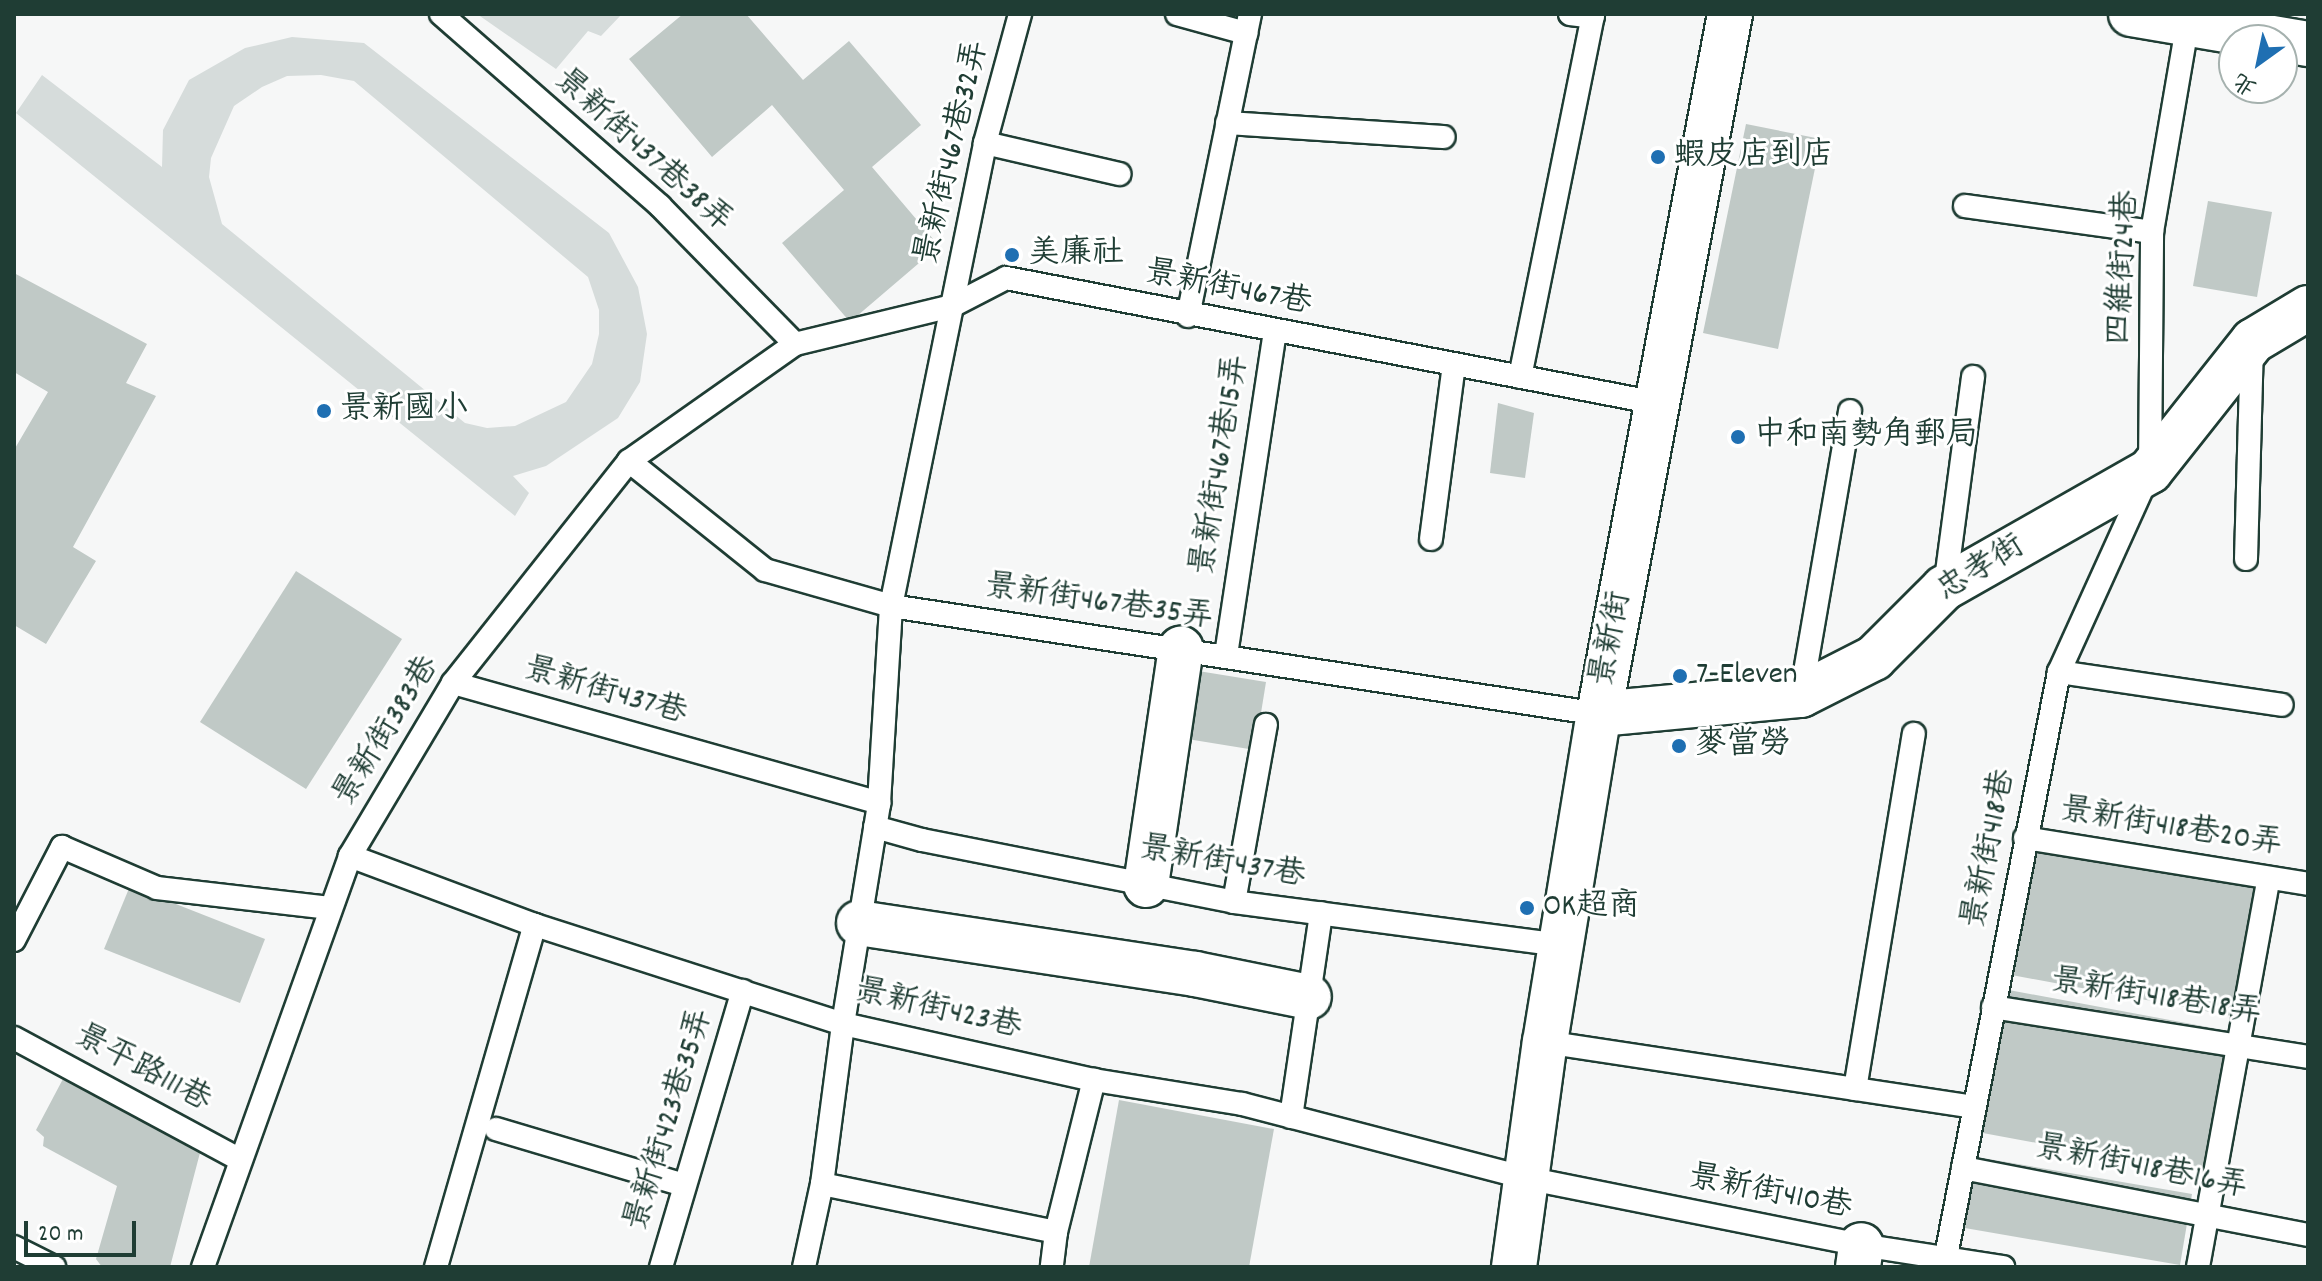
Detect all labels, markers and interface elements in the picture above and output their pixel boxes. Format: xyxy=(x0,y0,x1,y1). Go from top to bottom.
north arrow xyxy=(2218,24,2298,104)
street label: 景新街467巷32弄 xyxy=(909,37,999,269)
street label: 景新街437巷38弄 xyxy=(545,62,739,242)
text: 北 xyxy=(2228,64,2263,102)
place label: 蝦皮店到店 xyxy=(1674,138,1834,176)
marker: 蝦皮店到店 xyxy=(1649,148,1667,166)
street label: 四維街24巷 xyxy=(2102,189,2148,347)
place label: 美廉社 xyxy=(1028,236,1124,274)
marker: 美廉社 xyxy=(1003,246,1021,264)
street label: 景新街467巷 xyxy=(1141,255,1315,325)
street label: 景新街467巷15弄 xyxy=(1186,352,1258,578)
place label: 景新國小 xyxy=(340,392,468,430)
marker: 景新國小 xyxy=(315,402,333,420)
place label: 中和南勢角郵局 xyxy=(1754,418,1978,456)
marker: 中和南勢角郵局 xyxy=(1729,428,1747,446)
street label: 忠孝街 xyxy=(1931,528,2033,612)
street label: 景新街467巷35弄 xyxy=(982,569,1216,639)
street label: 景新街 xyxy=(1585,588,1641,690)
street label: 景新街383巷 xyxy=(327,650,449,814)
street label: 景新街437巷 xyxy=(519,651,691,735)
place label: 7-Eleven xyxy=(1696,657,1798,695)
marker: 7-Eleven xyxy=(1671,667,1689,685)
place label: 麥當勞 xyxy=(1695,727,1791,765)
marker: 麥當勞 xyxy=(1670,737,1688,755)
street label: 景新街418巷 xyxy=(1957,766,2025,932)
street label: 景新街418巷20弄 xyxy=(2057,792,2285,866)
street label: 景新街437巷 xyxy=(1136,831,1308,897)
place label: OK超商 xyxy=(1543,889,1640,927)
marker: OK超商 xyxy=(1518,899,1536,917)
street label: 景新街418巷18弄 xyxy=(2048,963,2264,1035)
street label: 景新街423巷 xyxy=(851,973,1025,1049)
street label: 景新街423巷35弄 xyxy=(619,1004,723,1236)
street label: 景平路111巷 xyxy=(67,1018,217,1122)
street label: 景新街418巷16弄 xyxy=(2031,1130,2251,1208)
street label: 景新街410巷 xyxy=(1685,1159,1855,1229)
scale bar xyxy=(28,1205,140,1255)
text: 20 m xyxy=(38,1218,84,1252)

